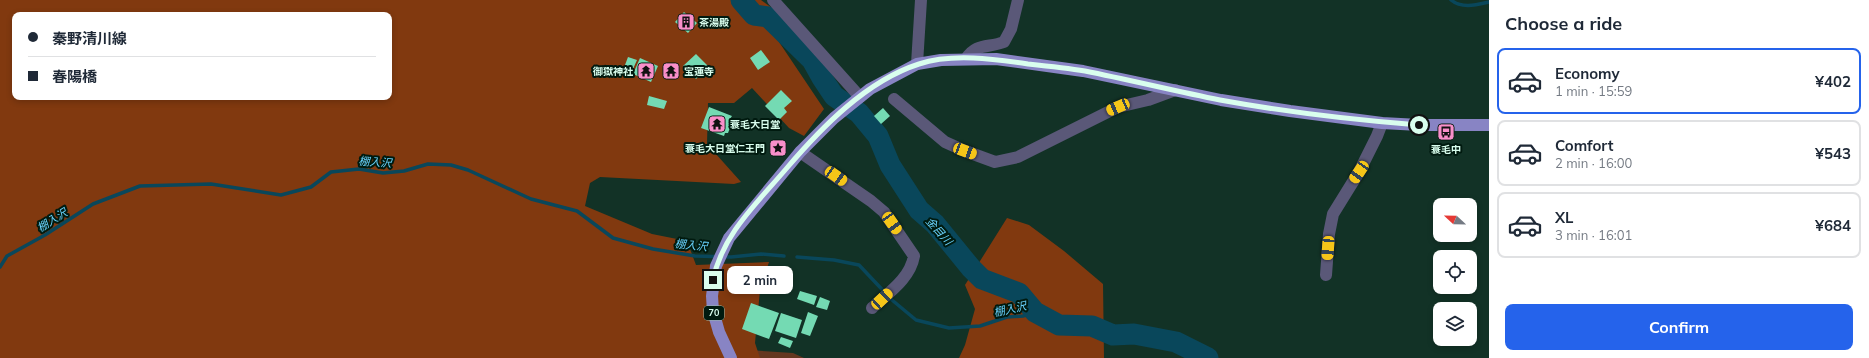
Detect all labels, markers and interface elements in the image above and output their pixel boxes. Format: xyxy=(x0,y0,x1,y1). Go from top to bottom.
building icon: 茶湯殿 xyxy=(676,12,696,32)
text: Choose a ride xyxy=(1505,12,1622,35)
place label: 茶湯殿 xyxy=(699,16,729,29)
text: 秦野清川線 xyxy=(52,29,127,48)
temple icon: 御獄神社 xyxy=(636,61,656,81)
temple icon: 宝蓮寺 xyxy=(661,61,681,81)
icon: car xyxy=(1507,63,1543,99)
text: Economy xyxy=(1555,64,1620,83)
place label: 御獄神社 xyxy=(592,65,634,78)
place label: 宝蓮寺 xyxy=(684,65,714,78)
text: 春陽橋 xyxy=(52,67,97,86)
text: ¥402 xyxy=(1815,72,1851,91)
text: 1 min · 15:59 xyxy=(1555,83,1632,99)
car xyxy=(1105,97,1131,117)
temple icon: 蓑毛大日堂 xyxy=(707,114,727,134)
route start xyxy=(1410,116,1428,134)
place label: 蓑毛大日堂 xyxy=(730,118,780,131)
bus stop icon: 蓑毛中 xyxy=(1436,122,1456,142)
icon: car xyxy=(1507,135,1543,171)
text: Comfort xyxy=(1555,136,1613,155)
place icon: 蓑毛大日堂仁王門 xyxy=(768,138,788,158)
car xyxy=(952,141,978,161)
place label: 蓑毛大日堂仁王門 xyxy=(685,142,765,155)
place label: 蓑毛中 xyxy=(1431,143,1461,156)
text: ¥543 xyxy=(1815,144,1851,163)
water label: 棚入沢 xyxy=(358,154,394,170)
text: 2 min · 16:00 xyxy=(1555,155,1632,171)
car xyxy=(1347,159,1371,185)
car xyxy=(823,164,849,188)
north arrow xyxy=(1433,198,1477,242)
map controls xyxy=(1433,198,1477,346)
water label: 棚入沢 xyxy=(34,204,71,235)
icon: car xyxy=(1507,207,1543,243)
text: XL xyxy=(1555,208,1573,227)
car xyxy=(880,210,904,236)
water label: 金目川 xyxy=(923,214,956,249)
text: ¥684 xyxy=(1815,216,1851,235)
text: 3 min · 16:01 xyxy=(1555,227,1632,243)
water label: 棚入沢 xyxy=(674,236,710,254)
car xyxy=(1321,236,1335,260)
button: locate xyxy=(1433,250,1477,294)
callout: 2 min xyxy=(727,266,793,294)
route end xyxy=(704,271,722,289)
text: 2 min xyxy=(743,272,777,288)
car xyxy=(869,286,895,312)
water label: 棚入沢 xyxy=(992,298,1030,320)
button: layers xyxy=(1433,302,1477,346)
button: Confirm xyxy=(1505,304,1853,350)
road number: 70 xyxy=(704,306,724,320)

